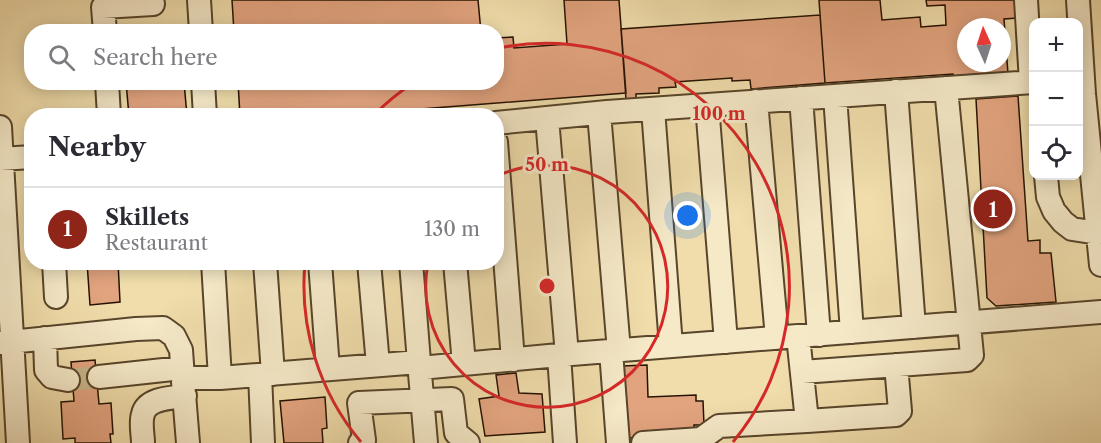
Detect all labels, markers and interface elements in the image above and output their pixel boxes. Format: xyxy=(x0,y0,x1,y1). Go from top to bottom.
north arrow xyxy=(957,18,1011,72)
map controls xyxy=(1029,18,1083,180)
button: + xyxy=(1029,18,1083,72)
search box xyxy=(24,24,504,90)
icon: search xyxy=(45,41,78,74)
text: Search here xyxy=(93,44,218,71)
button: − xyxy=(1029,72,1083,126)
text: 100 m xyxy=(692,103,746,125)
button: locate xyxy=(1029,126,1083,180)
text: Nearby xyxy=(48,131,146,163)
text: 50 m xyxy=(525,154,569,176)
pin: 1 xyxy=(974,186,1012,232)
your location xyxy=(673,201,702,230)
text: Skillets xyxy=(105,204,189,231)
text: 1 xyxy=(63,217,72,241)
text: 130 m xyxy=(424,217,480,241)
text: Restaurant xyxy=(105,231,208,255)
centre of rings xyxy=(537,276,557,296)

